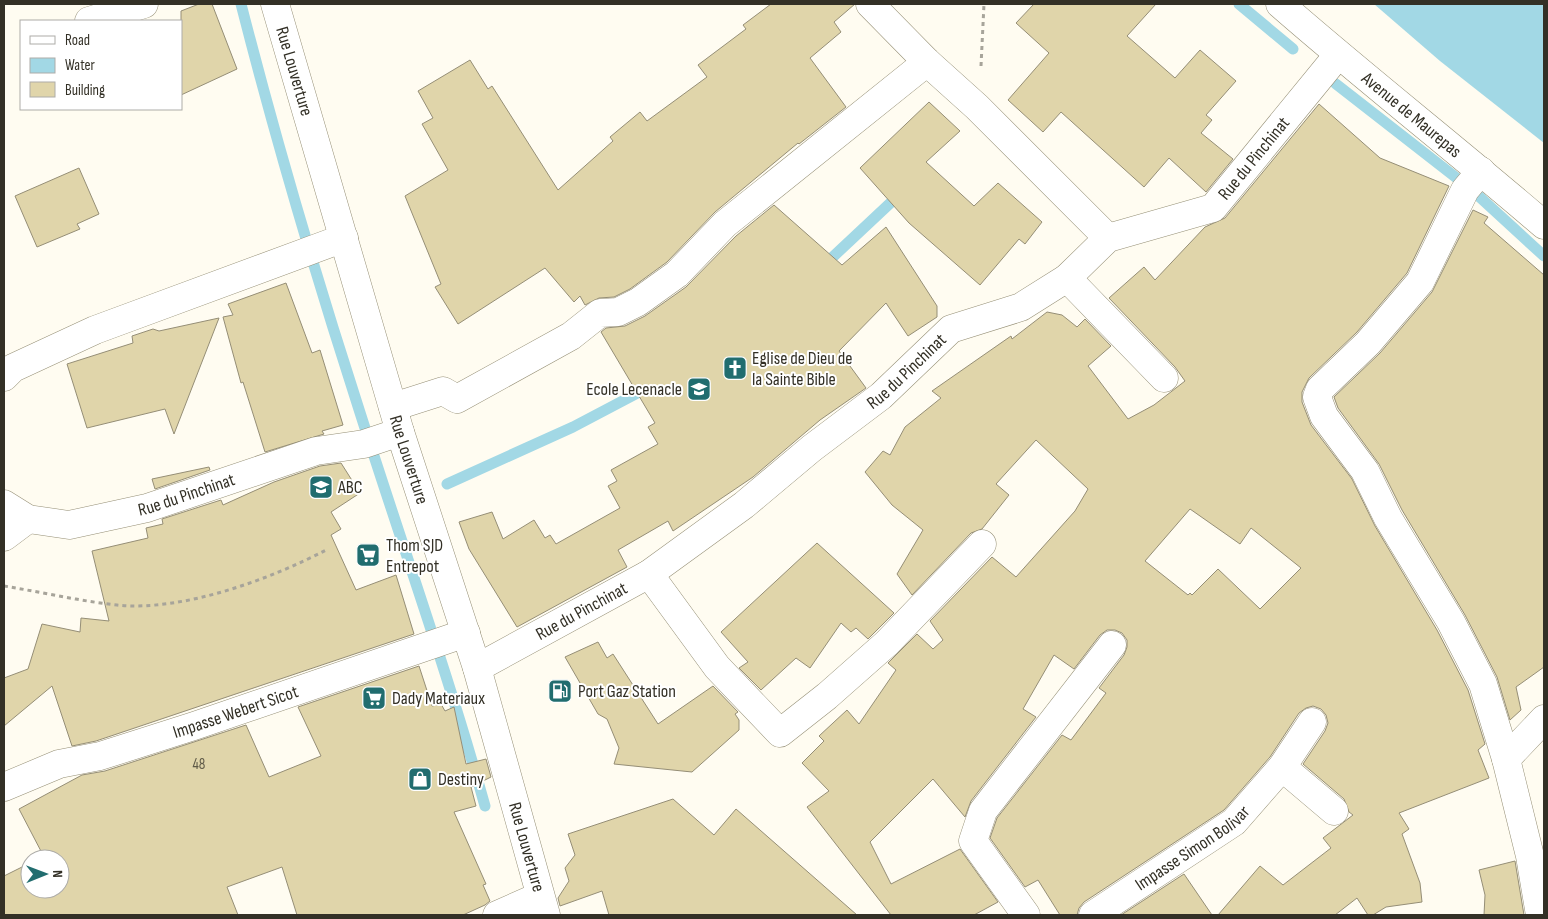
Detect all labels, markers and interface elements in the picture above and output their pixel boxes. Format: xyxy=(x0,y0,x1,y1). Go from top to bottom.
legend xyxy=(20,20,182,110)
street label: Rue Louverture xyxy=(272,24,318,118)
text: Road xyxy=(65,31,90,50)
text: Water xyxy=(65,56,96,75)
street label: Avenue de Maurepas xyxy=(1357,67,1466,162)
text: Building xyxy=(65,81,105,100)
street label: Rue du Pinchinat xyxy=(1214,112,1294,204)
street label: Rue du Pinchinat xyxy=(863,329,951,413)
place label: Eglise de Dieu de la Sainte Bible xyxy=(752,348,852,390)
church icon: Eglise de Dieu de la Sainte Bible xyxy=(722,355,748,381)
school or university icon: Ecole Lecenacle xyxy=(686,376,712,402)
place label: Ecole Lecenacle xyxy=(586,379,682,400)
street label: Rue Louverture xyxy=(385,413,433,507)
street label: Rue du Pinchinat xyxy=(136,469,238,520)
school or university icon: ABC xyxy=(308,474,334,500)
place label: ABC xyxy=(337,477,362,498)
place label: Thom SJD Entrepot xyxy=(386,535,443,577)
supermarket icon: Thom SJD Entrepot xyxy=(355,542,381,568)
street label: Rue du Pinchinat xyxy=(532,577,631,644)
fuel station icon: Port Gaz Station xyxy=(547,678,573,704)
street label: Impasse Webert Sicot xyxy=(170,681,301,743)
place label: Port Gaz Station xyxy=(578,681,676,702)
supermarket icon: Dady Materiaux xyxy=(361,685,387,711)
place label: Dady Materiaux xyxy=(392,688,485,709)
house number: 48 xyxy=(193,755,205,774)
shop icon: Destiny xyxy=(407,766,433,792)
place label: Destiny xyxy=(438,769,484,790)
street label: Rue Louverture xyxy=(505,800,550,894)
street label: Impasse Simon Bolivar xyxy=(1131,801,1254,895)
north arrow xyxy=(20,849,70,899)
text: N xyxy=(49,870,66,878)

